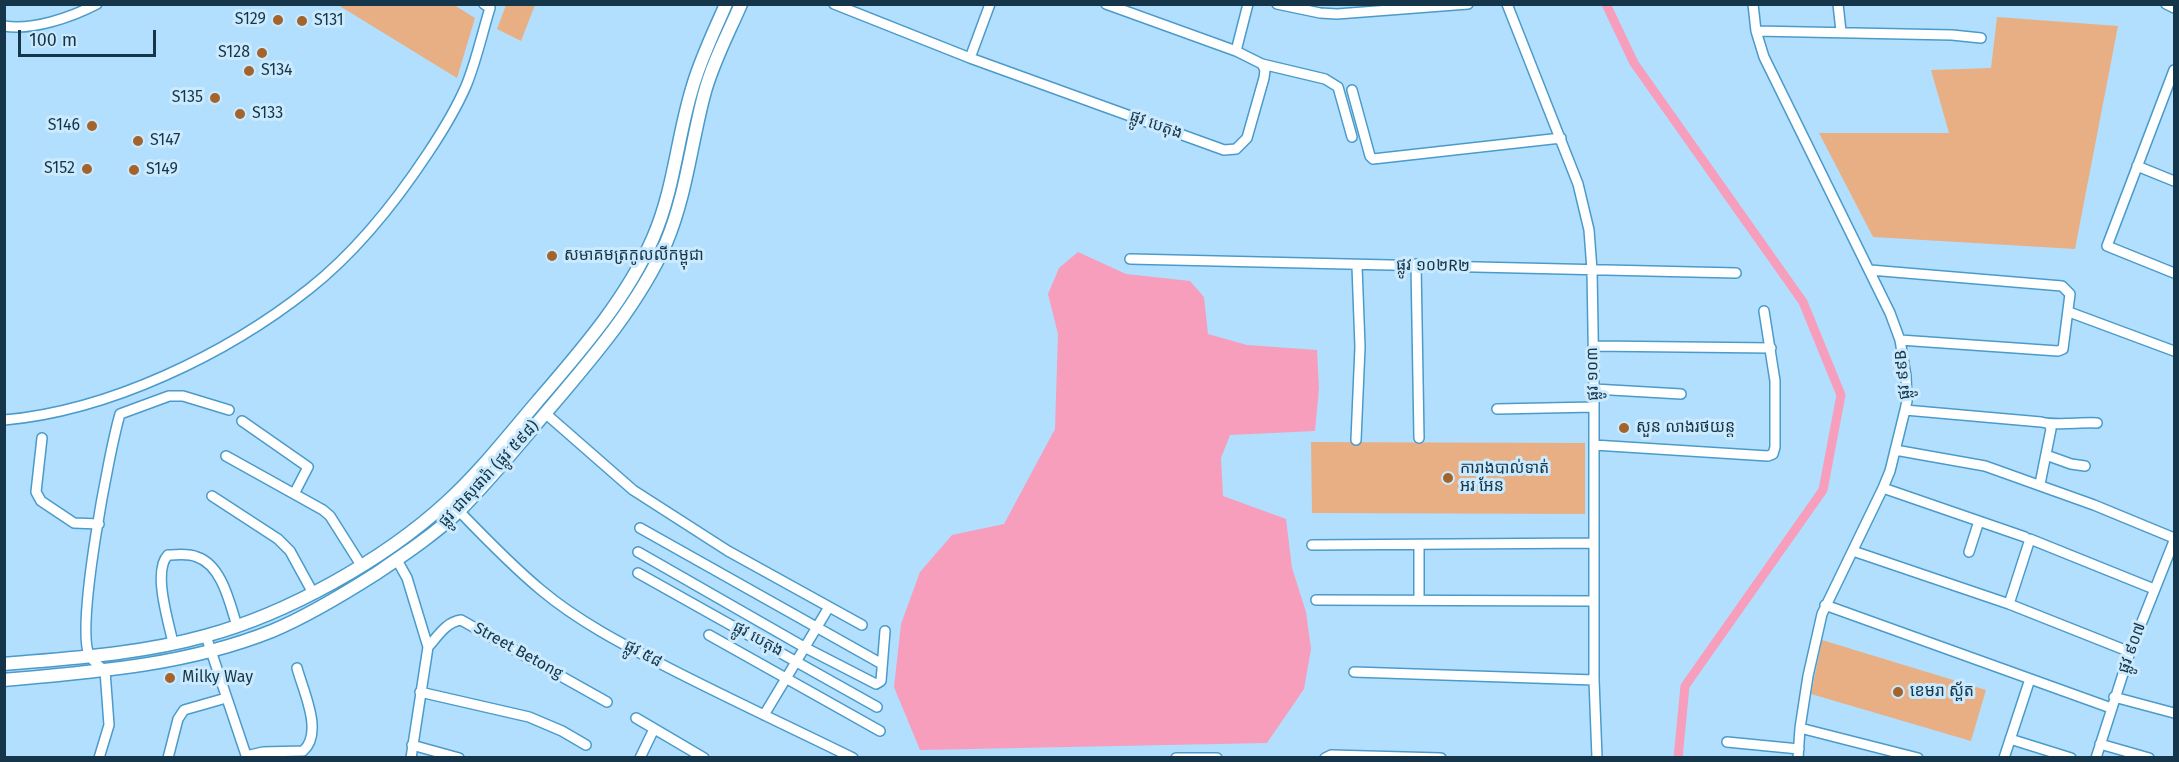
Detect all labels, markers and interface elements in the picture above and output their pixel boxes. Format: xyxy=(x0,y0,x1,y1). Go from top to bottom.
place label: S129 xyxy=(235,10,266,30)
place label: S131 xyxy=(314,11,344,31)
marker: S129 xyxy=(271,13,285,27)
marker: S131 xyxy=(295,14,309,28)
scale bar xyxy=(21,18,159,56)
text: 100 m xyxy=(29,29,77,51)
place label: S128 xyxy=(218,43,250,63)
marker: S128 xyxy=(255,46,269,60)
place label: S134 xyxy=(261,61,293,81)
marker: S134 xyxy=(242,64,256,78)
place label: S135 xyxy=(172,88,203,108)
marker: S135 xyxy=(208,91,222,105)
place label: S133 xyxy=(252,104,283,124)
marker: S133 xyxy=(233,107,247,121)
street label: ផ្លូវ បេតុង xyxy=(1127,107,1185,143)
place label: S146 xyxy=(48,116,80,136)
marker: S146 xyxy=(85,119,99,133)
place label: S147 xyxy=(150,131,180,151)
marker: S147 xyxy=(131,134,145,148)
place label: S152 xyxy=(44,159,75,179)
place label: S149 xyxy=(146,160,178,180)
marker: S152 xyxy=(80,162,94,176)
marker: S149 xyxy=(127,163,141,177)
place label: សមាគមត្រកូលលីកម្ពុជា xyxy=(564,246,704,266)
marker: សមាគមត្រកូលលីកម្ពុជា xyxy=(545,249,559,263)
street label: ផ្លូវ ១០២R២ xyxy=(1396,256,1470,276)
street label: ផ្លូវ ១០៣ xyxy=(1583,347,1603,401)
street label: ផ្លូវ ៩៩B xyxy=(1891,349,1915,401)
street label: ផ្លូវ ជាសុផារ៉ា (ផ្លូវ ៥៩៨) xyxy=(435,417,543,531)
place label: សួន លាងរថយន្ត xyxy=(1636,418,1735,438)
marker: សួន លាងរថយន្ត xyxy=(1617,421,1631,435)
place label: ការាងបាល់ទាត់ អរ អែន xyxy=(1460,459,1549,497)
marker: ការាងបាល់ទាត់ អរ អែន xyxy=(1441,471,1455,485)
street label: ផ្លូវ បេតុង xyxy=(729,617,787,661)
street label: Street Betong xyxy=(470,619,566,683)
street label: ផ្លូវ ៩០៧ xyxy=(2114,620,2150,676)
street label: ផ្លូវ ៥៨ xyxy=(621,636,665,672)
place label: Milky Way xyxy=(182,668,253,688)
marker: Milky Way xyxy=(163,671,177,685)
place label: ខេមរា ស្ព័ត xyxy=(1910,682,1974,702)
marker: ខេមរា ស្ព័ត xyxy=(1891,685,1905,699)

